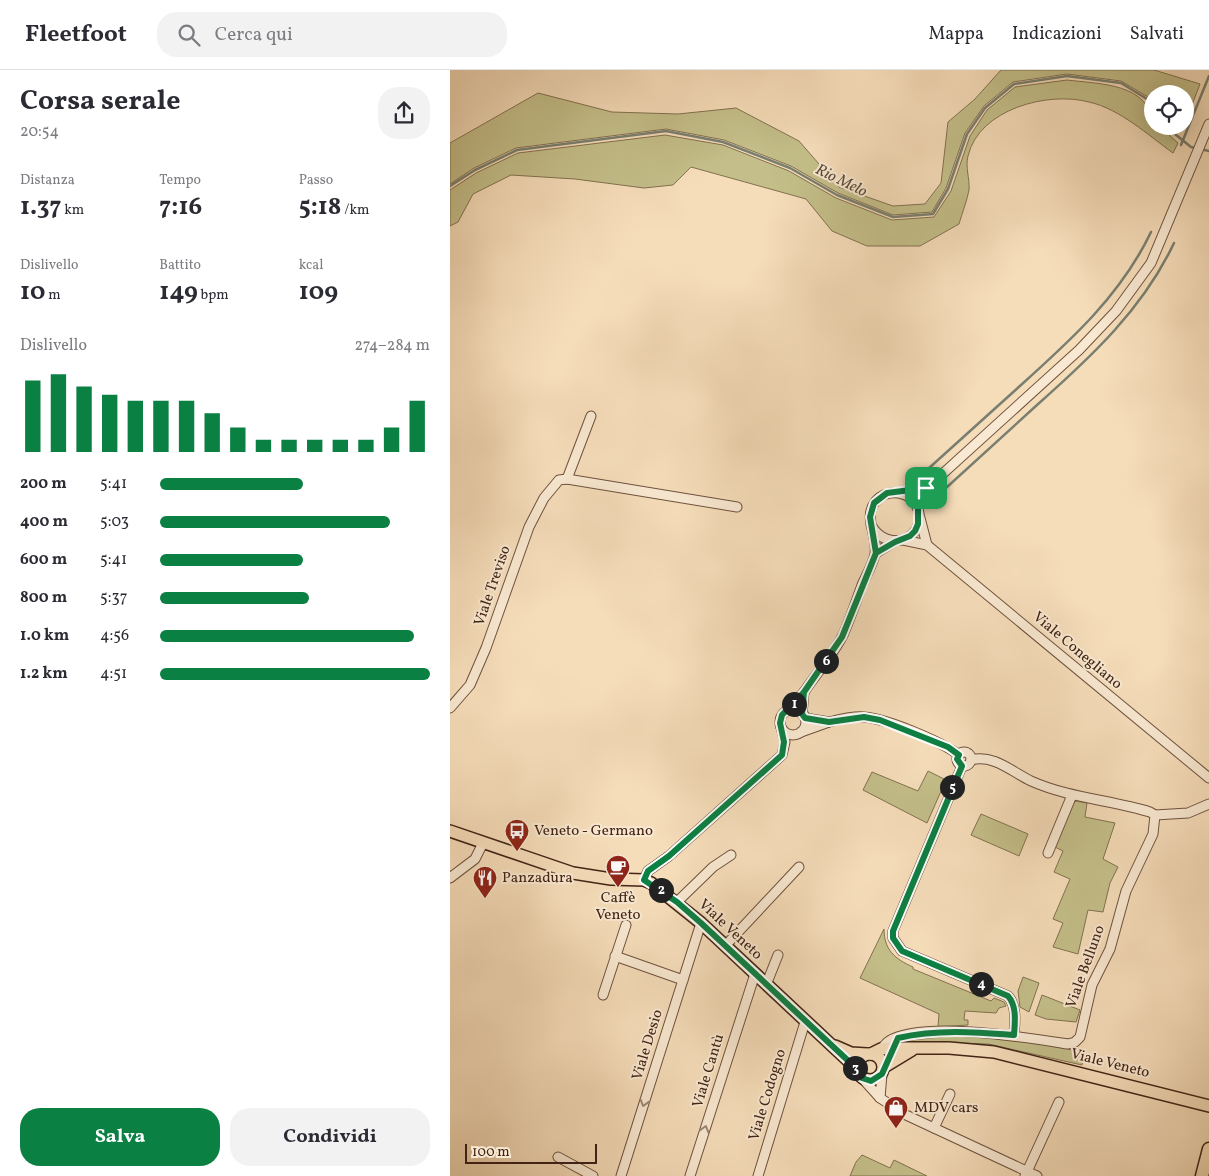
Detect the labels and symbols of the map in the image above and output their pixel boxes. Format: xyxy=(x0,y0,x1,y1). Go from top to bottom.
water label: Rio Melo xyxy=(811,159,871,203)
pin xyxy=(905,467,947,509)
street label: Viale Treviso xyxy=(469,543,517,629)
street label: Viale Conegliano xyxy=(1028,607,1126,695)
pin: 6 xyxy=(814,648,838,674)
pin: 1 xyxy=(782,692,806,716)
pin: 5 xyxy=(940,774,964,800)
bus stop icon: Veneto - Germano xyxy=(504,818,530,852)
place label: Veneto - Germano xyxy=(534,821,653,842)
cafe icon: Caffè Veneto xyxy=(605,854,631,888)
restaurant icon: Panzadura xyxy=(472,865,498,899)
place label: Panzadura xyxy=(502,868,573,889)
pin: 2 xyxy=(648,878,674,902)
place label: Caffè Veneto xyxy=(595,888,641,926)
street label: Viale Veneto xyxy=(693,895,767,965)
street label: Viale Belluno xyxy=(1061,923,1111,1011)
pin: 4 xyxy=(968,972,994,996)
street label: Viale Desio xyxy=(627,1007,669,1083)
street label: Viale Cantù xyxy=(688,1032,730,1110)
street label: Viale Veneto xyxy=(1068,1044,1152,1084)
street label: Viale Codogno xyxy=(744,1047,792,1143)
pin: 3 xyxy=(842,1056,868,1080)
shop icon: MDV cars xyxy=(883,1095,909,1129)
one-way arrow xyxy=(640,1098,650,1106)
place label: MDV cars xyxy=(914,1098,978,1119)
one-way arrow xyxy=(699,1126,709,1134)
scale bar xyxy=(465,1141,598,1164)

